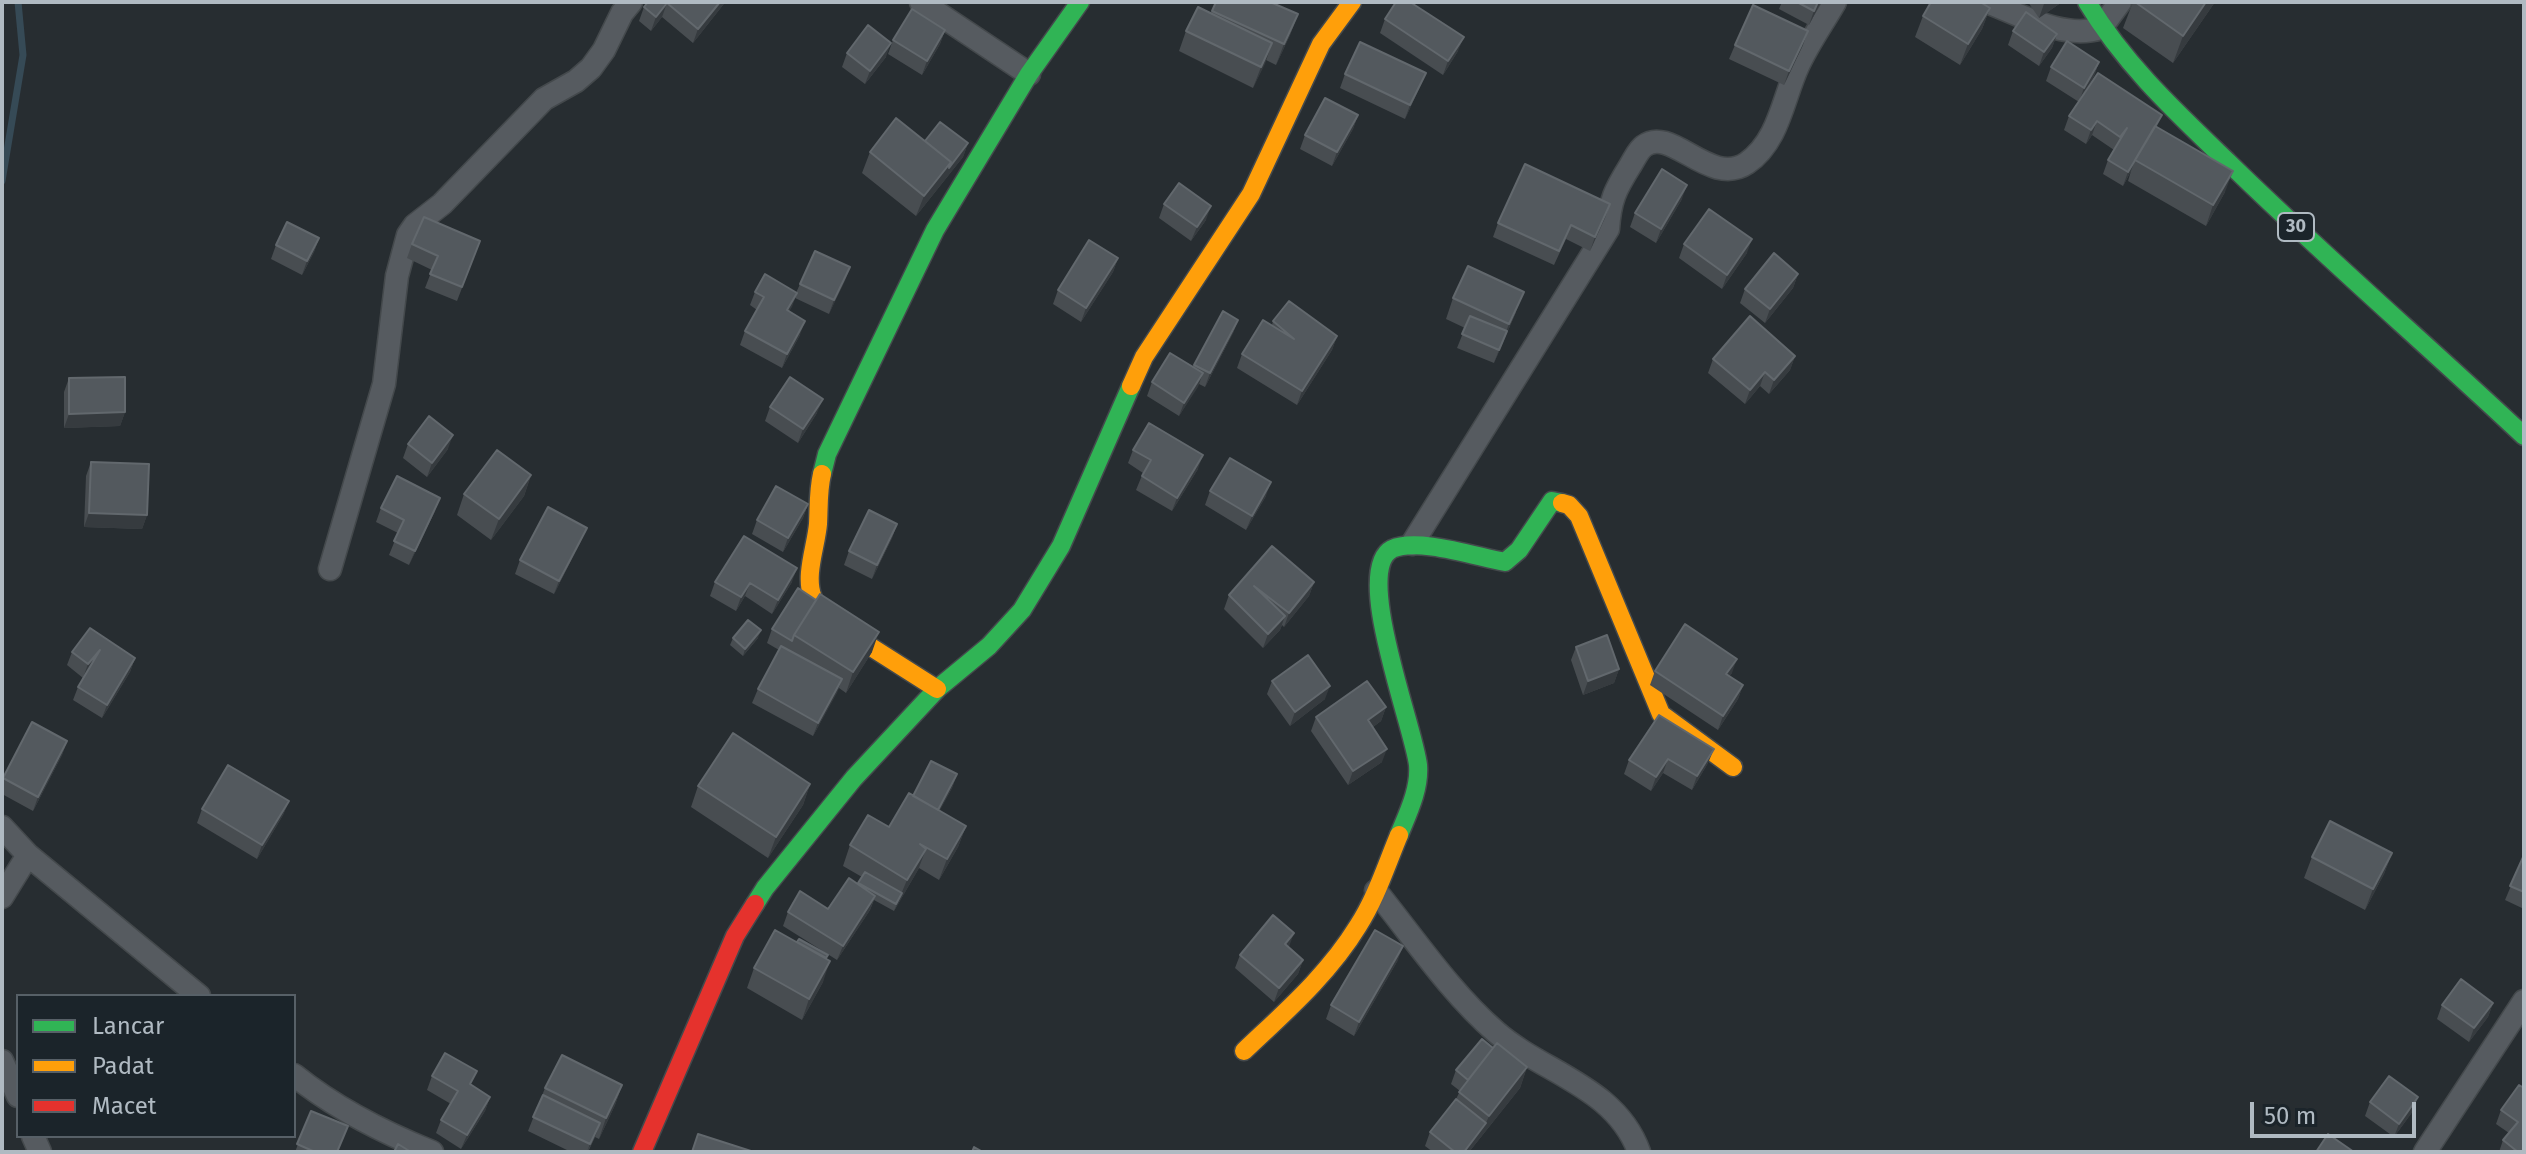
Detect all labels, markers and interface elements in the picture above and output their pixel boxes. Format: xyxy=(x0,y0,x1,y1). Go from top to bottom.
road number: 30 xyxy=(2278,213,2314,241)
legend xyxy=(16,994,296,1138)
text: Lancar xyxy=(92,1012,164,1040)
text: Padat xyxy=(92,1052,154,1080)
scale bar xyxy=(2254,1086,2420,1136)
text: Macet xyxy=(92,1092,156,1120)
text: 50 m xyxy=(2264,1102,2316,1130)

